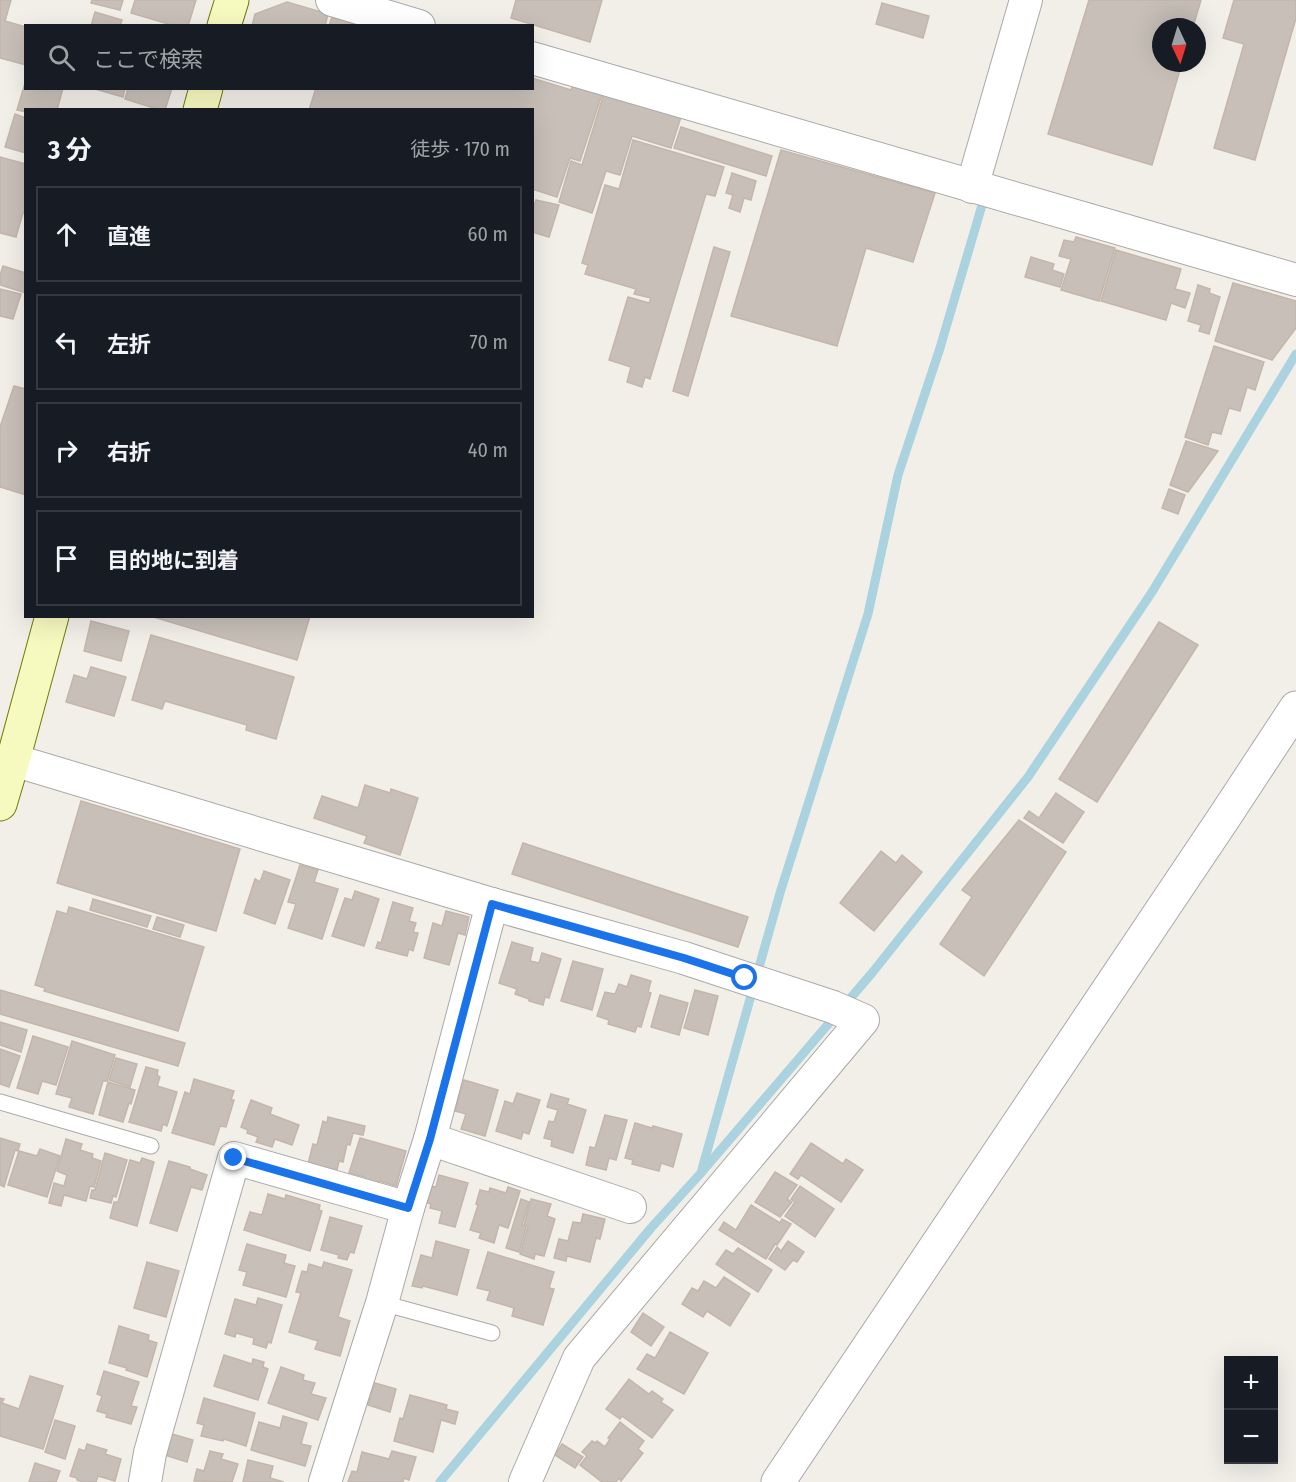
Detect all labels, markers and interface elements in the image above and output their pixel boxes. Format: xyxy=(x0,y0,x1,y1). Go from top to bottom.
north arrow xyxy=(1152,18,1206,72)
search box xyxy=(24,24,534,90)
icon: search xyxy=(45,41,78,74)
text: ここで検索 xyxy=(93,46,203,73)
text: 3 分 xyxy=(48,135,92,166)
text: 徒歩 · 170 m xyxy=(410,137,510,161)
icon: ahead xyxy=(50,218,83,251)
text: 60 m xyxy=(468,222,508,246)
text: 直進 xyxy=(107,223,151,250)
icon: left xyxy=(50,326,83,359)
text: 70 m xyxy=(470,330,508,354)
text: 左折 xyxy=(107,331,151,358)
icon: right xyxy=(50,434,83,467)
text: 40 m xyxy=(468,438,508,462)
text: 右折 xyxy=(107,439,151,466)
icon: arrive xyxy=(50,542,83,575)
text: 目的地に到着 xyxy=(107,547,239,574)
route start xyxy=(731,964,757,990)
route end xyxy=(220,1144,246,1170)
map controls xyxy=(1224,1356,1278,1464)
button: + xyxy=(1224,1356,1278,1410)
button: − xyxy=(1224,1410,1278,1464)

